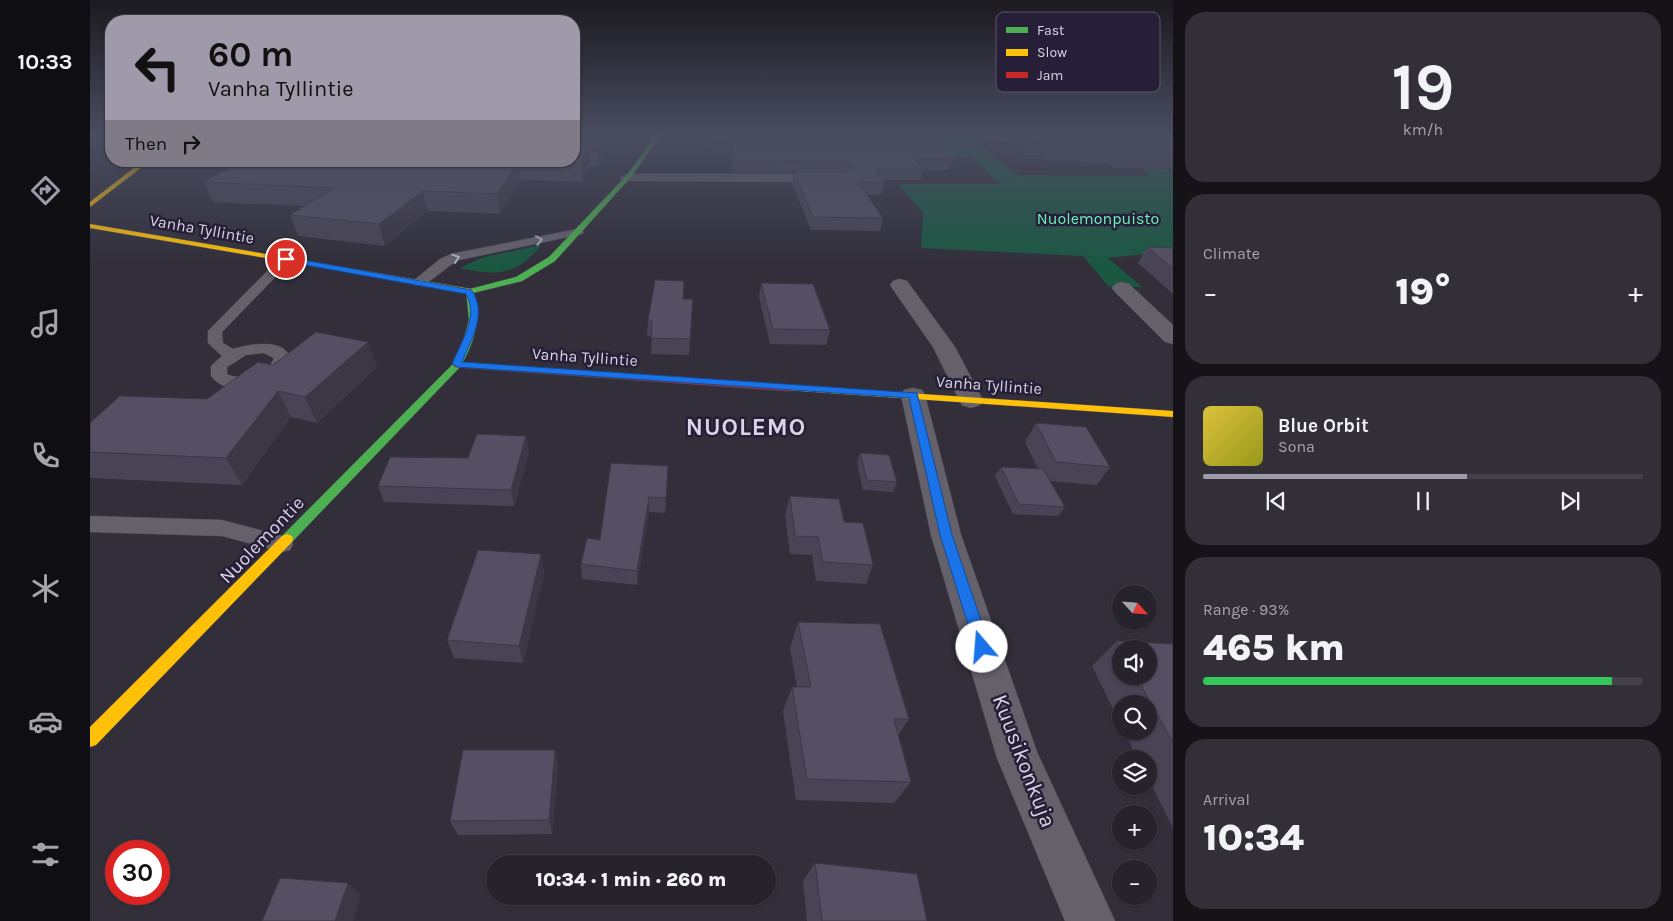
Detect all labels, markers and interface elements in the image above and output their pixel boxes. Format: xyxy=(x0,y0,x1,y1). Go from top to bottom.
legend xyxy=(996,12,1160,92)
text: Fast xyxy=(1037,22,1064,39)
text: 60 m xyxy=(208,34,293,75)
icon: left xyxy=(125,35,190,100)
text: Slow xyxy=(1037,44,1067,61)
text: 10:33 xyxy=(17,49,73,75)
text: 19 xyxy=(1392,49,1454,125)
text: Jam xyxy=(1037,67,1063,84)
text: Vanha Tyllintie xyxy=(208,76,354,102)
text: km/h xyxy=(1403,120,1443,139)
icon: right xyxy=(177,130,205,158)
text: Then xyxy=(125,133,167,155)
icon: directions xyxy=(28,173,63,208)
park label: Nuolemonpuisto xyxy=(1037,209,1159,228)
street label: Vanha Tyllintie xyxy=(148,210,256,248)
one-way arrow xyxy=(535,235,543,245)
pin xyxy=(265,238,307,280)
text: Climate xyxy=(1203,244,1260,263)
icon: arrive xyxy=(272,245,300,273)
one-way arrow xyxy=(452,253,460,263)
text: 19° xyxy=(1395,269,1451,314)
text: − xyxy=(1203,276,1218,309)
text: + xyxy=(1628,276,1643,309)
icon: music xyxy=(28,306,63,341)
street label: Vanha Tyllintie xyxy=(532,344,638,370)
street label: Vanha Tyllintie xyxy=(936,372,1042,398)
district label: NUOLEMO xyxy=(686,413,806,441)
text: Blue Orbit xyxy=(1278,415,1369,437)
text: Sona xyxy=(1278,437,1315,456)
icon: phone xyxy=(28,438,63,473)
icon: previous xyxy=(1262,487,1290,515)
icon: pause xyxy=(1409,487,1437,515)
icon: next xyxy=(1556,487,1584,515)
street label: Nuolemontie xyxy=(215,492,309,588)
icon: climate xyxy=(28,571,63,606)
north arrow xyxy=(1112,585,1158,630)
map controls xyxy=(1112,585,1157,905)
text: Range · 93% xyxy=(1203,600,1289,619)
position arrow xyxy=(955,620,1007,672)
text: 465 km xyxy=(1203,625,1345,670)
button: sound xyxy=(1112,640,1157,685)
street label: Kuusikonkuja xyxy=(987,691,1061,831)
button: search xyxy=(1112,695,1157,740)
icon: car xyxy=(28,704,63,739)
button: layers xyxy=(1112,750,1157,795)
text: Arrival xyxy=(1203,790,1250,809)
button: + xyxy=(1112,805,1157,850)
text: 10:34 xyxy=(1203,815,1304,860)
icon: filters xyxy=(28,837,63,872)
speed limit sign: 30 xyxy=(105,840,170,905)
button: − xyxy=(1112,860,1157,905)
text: 10:34 · 1 min · 260 m xyxy=(536,869,726,891)

